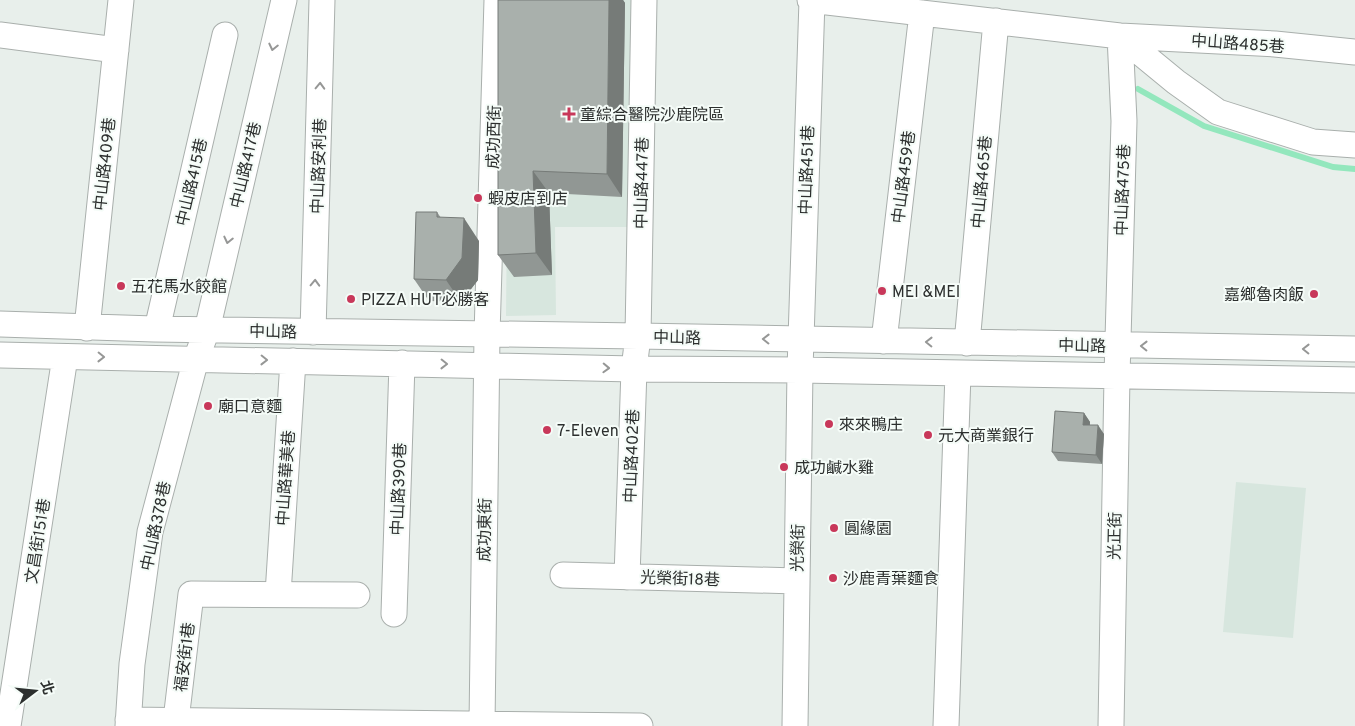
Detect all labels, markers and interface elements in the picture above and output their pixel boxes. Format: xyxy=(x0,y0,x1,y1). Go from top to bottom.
street label: 中山路485巷 xyxy=(1190,32,1285,58)
one-way arrow xyxy=(268,43,279,52)
one-way arrow xyxy=(315,81,325,89)
street label: 成功西街 xyxy=(484,105,506,169)
place label: 童綜合醫院沙鹿院區 xyxy=(580,106,724,126)
marker: 童綜合醫院沙鹿院區 xyxy=(562,107,576,121)
street label: 中山路409巷 xyxy=(91,117,121,212)
street label: 中山路安利巷 xyxy=(308,118,332,214)
street label: 中山路417巷 xyxy=(227,120,267,211)
street label: 中山路451巷 xyxy=(796,125,820,215)
street label: 中山路459巷 xyxy=(889,130,921,225)
street label: 中山路465巷 xyxy=(969,135,997,230)
street label: 中山路415巷 xyxy=(173,136,213,228)
street label: 中山路447巷 xyxy=(632,137,654,229)
street label: 中山路475巷 xyxy=(1112,144,1136,236)
place label: 蝦皮店到店 xyxy=(488,190,568,210)
marker: 蝦皮店到店 xyxy=(472,192,484,204)
one-way arrow xyxy=(223,235,234,244)
place label: 五花馬水餃館 xyxy=(131,278,227,298)
one-way arrow xyxy=(309,279,320,287)
marker: 五花馬水餃館 xyxy=(115,280,127,292)
place label: MEI &MEI xyxy=(892,283,960,303)
marker: MEI &MEI xyxy=(876,285,888,297)
place label: 嘉鄉魯肉飯 xyxy=(1224,285,1304,306)
marker: 嘉鄉魯肉飯 xyxy=(1308,288,1320,300)
place label: PIZZA HUT必勝客 xyxy=(361,291,489,311)
marker: PIZZA HUT必勝客 xyxy=(345,293,357,305)
street label: 中山路 xyxy=(249,323,297,343)
street label: 中山路 xyxy=(653,329,701,349)
one-way arrow xyxy=(762,334,770,344)
one-way arrow xyxy=(925,337,932,347)
street label: 中山路 xyxy=(1058,337,1106,357)
one-way arrow xyxy=(1140,341,1148,351)
one-way arrow xyxy=(1302,343,1310,354)
one-way arrow xyxy=(97,352,105,363)
one-way arrow xyxy=(260,355,268,366)
one-way arrow xyxy=(440,358,448,369)
one-way arrow xyxy=(602,363,610,373)
place label: 廟口意麵 xyxy=(218,398,282,418)
marker: 廟口意麵 xyxy=(202,400,214,412)
street label: 中山路402巷 xyxy=(621,409,645,503)
place label: 來來鴨庄 xyxy=(839,416,903,436)
marker: 來來鴨庄 xyxy=(823,418,835,430)
place label: 7-Eleven xyxy=(557,422,619,442)
marker: 7-Eleven xyxy=(541,424,553,436)
place label: 元大商業銀行 xyxy=(938,427,1034,447)
marker: 元大商業銀行 xyxy=(922,429,934,441)
street label: 中山路華美巷 xyxy=(274,430,300,527)
street label: 中山路390巷 xyxy=(388,442,412,536)
place label: 成功鹹水雞 xyxy=(794,459,874,479)
marker: 成功鹹水雞 xyxy=(778,461,790,473)
street label: 中山路378巷 xyxy=(138,480,176,573)
street label: 文昌街151巷 xyxy=(22,497,56,585)
street label: 成功東街 xyxy=(475,498,497,562)
street label: 光正街 xyxy=(1106,512,1126,560)
place label: 圓緣園 xyxy=(844,519,892,540)
marker: 圓緣園 xyxy=(828,522,840,534)
street label: 光榮街 xyxy=(789,524,809,572)
street label: 光榮街18巷 xyxy=(640,569,720,591)
place label: 沙鹿青葉麵食 xyxy=(843,570,939,590)
marker: 沙鹿青葉麵食 xyxy=(827,572,839,584)
street label: 福安街1巷 xyxy=(172,621,200,693)
north arrow xyxy=(10,666,60,716)
text: 北 xyxy=(36,679,56,697)

